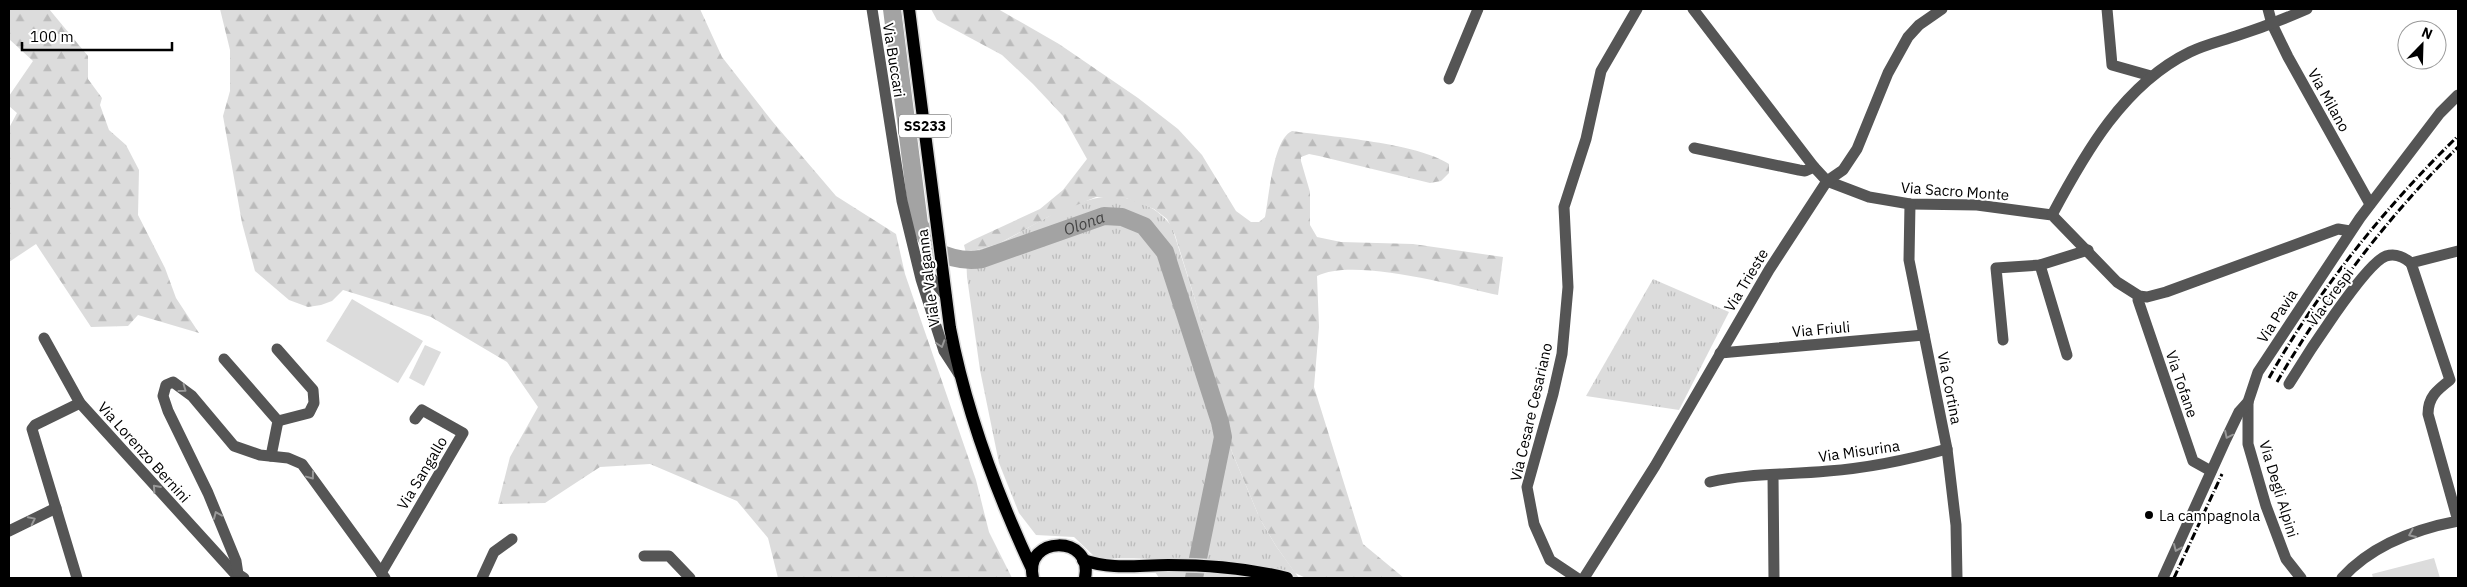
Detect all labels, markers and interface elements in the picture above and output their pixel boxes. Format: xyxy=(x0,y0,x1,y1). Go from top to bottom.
scale bar xyxy=(22,20,172,52)
north arrow xyxy=(2397,20,2447,70)
street label: Via Buccari xyxy=(879,21,909,99)
text: N xyxy=(2419,23,2435,43)
text: 100 m xyxy=(30,27,74,46)
street label: Via Milano xyxy=(2304,65,2354,135)
road number: SS233 xyxy=(899,114,951,138)
street label: Via Sacro Monte xyxy=(1900,178,2010,204)
water label: Olona xyxy=(1061,207,1107,240)
street label: Viale Valganna xyxy=(913,228,943,328)
street label: Via Trieste xyxy=(1720,245,1772,315)
street label: Via Crespi xyxy=(2303,264,2357,330)
street label: Via Pavia xyxy=(2253,285,2301,347)
street label: Via Friuli xyxy=(1791,317,1851,341)
one-way arrow xyxy=(936,339,946,347)
street label: Via Cesare Cesariano xyxy=(1506,341,1556,483)
street label: Via Tofane xyxy=(2162,348,2202,420)
street label: Via Cortina xyxy=(1934,350,1966,426)
one-way arrow xyxy=(177,383,187,392)
street label: Via Lorenzo Bernini xyxy=(94,398,194,506)
one-way arrow xyxy=(2224,430,2234,439)
street label: Via Sangallo xyxy=(393,433,451,513)
street label: Via Misurina xyxy=(1817,436,1901,466)
street label: Via Degli Alpini xyxy=(2255,438,2303,540)
one-way arrow xyxy=(305,470,314,480)
one-way arrow xyxy=(153,485,162,494)
place label: La campagnola xyxy=(2159,506,2260,525)
marker: La campagnola xyxy=(2143,509,2155,521)
one-way arrow xyxy=(213,512,223,520)
one-way arrow xyxy=(27,516,36,526)
one-way arrow xyxy=(2408,528,2417,539)
one-way arrow xyxy=(2172,543,2183,552)

